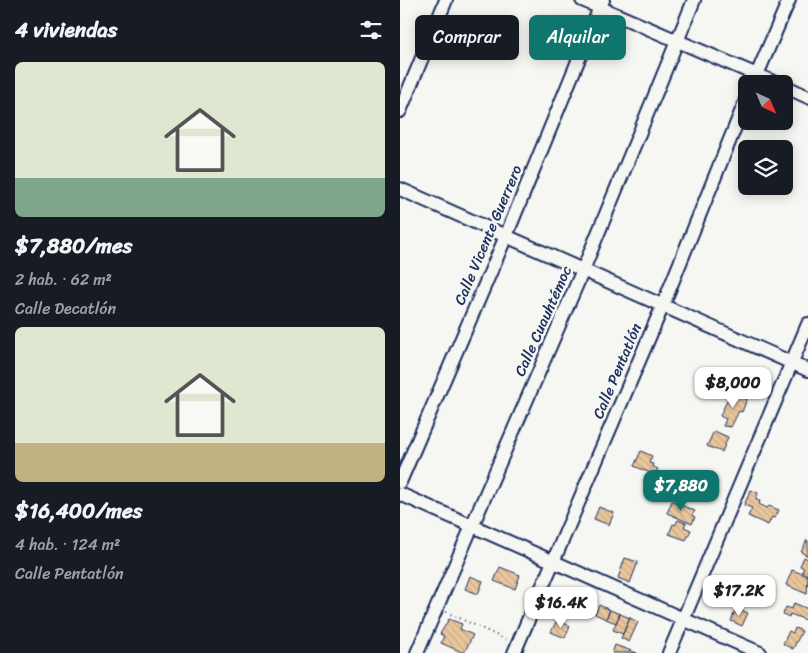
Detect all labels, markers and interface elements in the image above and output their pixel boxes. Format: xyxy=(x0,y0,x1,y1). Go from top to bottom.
text: 4 viviendas xyxy=(15,11,118,49)
chip: Comprar xyxy=(415,15,519,60)
chip: Alquilar xyxy=(529,15,626,60)
icon: filters xyxy=(357,16,385,44)
north arrow xyxy=(738,75,792,130)
map controls xyxy=(738,75,793,195)
icon: home xyxy=(155,95,245,185)
button: layers xyxy=(738,140,793,195)
street label: Calle Vicente Guerrero xyxy=(447,160,530,309)
text: $7,880/mes xyxy=(15,227,132,265)
street label: Calle Cuauhtémoc xyxy=(507,261,579,380)
text: 2 hab. · 62 m² xyxy=(15,265,112,294)
text: Calle Decatlón xyxy=(15,294,116,323)
street label: Calle Pentatlón xyxy=(585,319,649,423)
icon: home xyxy=(155,360,245,450)
pin: $8,000 xyxy=(692,366,774,409)
text: $8,000 xyxy=(705,368,761,397)
pin: $7,880 xyxy=(640,470,722,512)
text: $7,880 xyxy=(654,471,708,500)
text: $16,400/mes xyxy=(15,492,142,530)
text: 4 hab. · 124 m² xyxy=(15,530,120,559)
text: Calle Pentatlón xyxy=(15,559,124,588)
pin: $17.2K xyxy=(698,574,780,617)
text: $17.2K xyxy=(714,576,764,605)
pin: $16.4K xyxy=(520,586,602,629)
text: $16.4K xyxy=(535,588,587,617)

